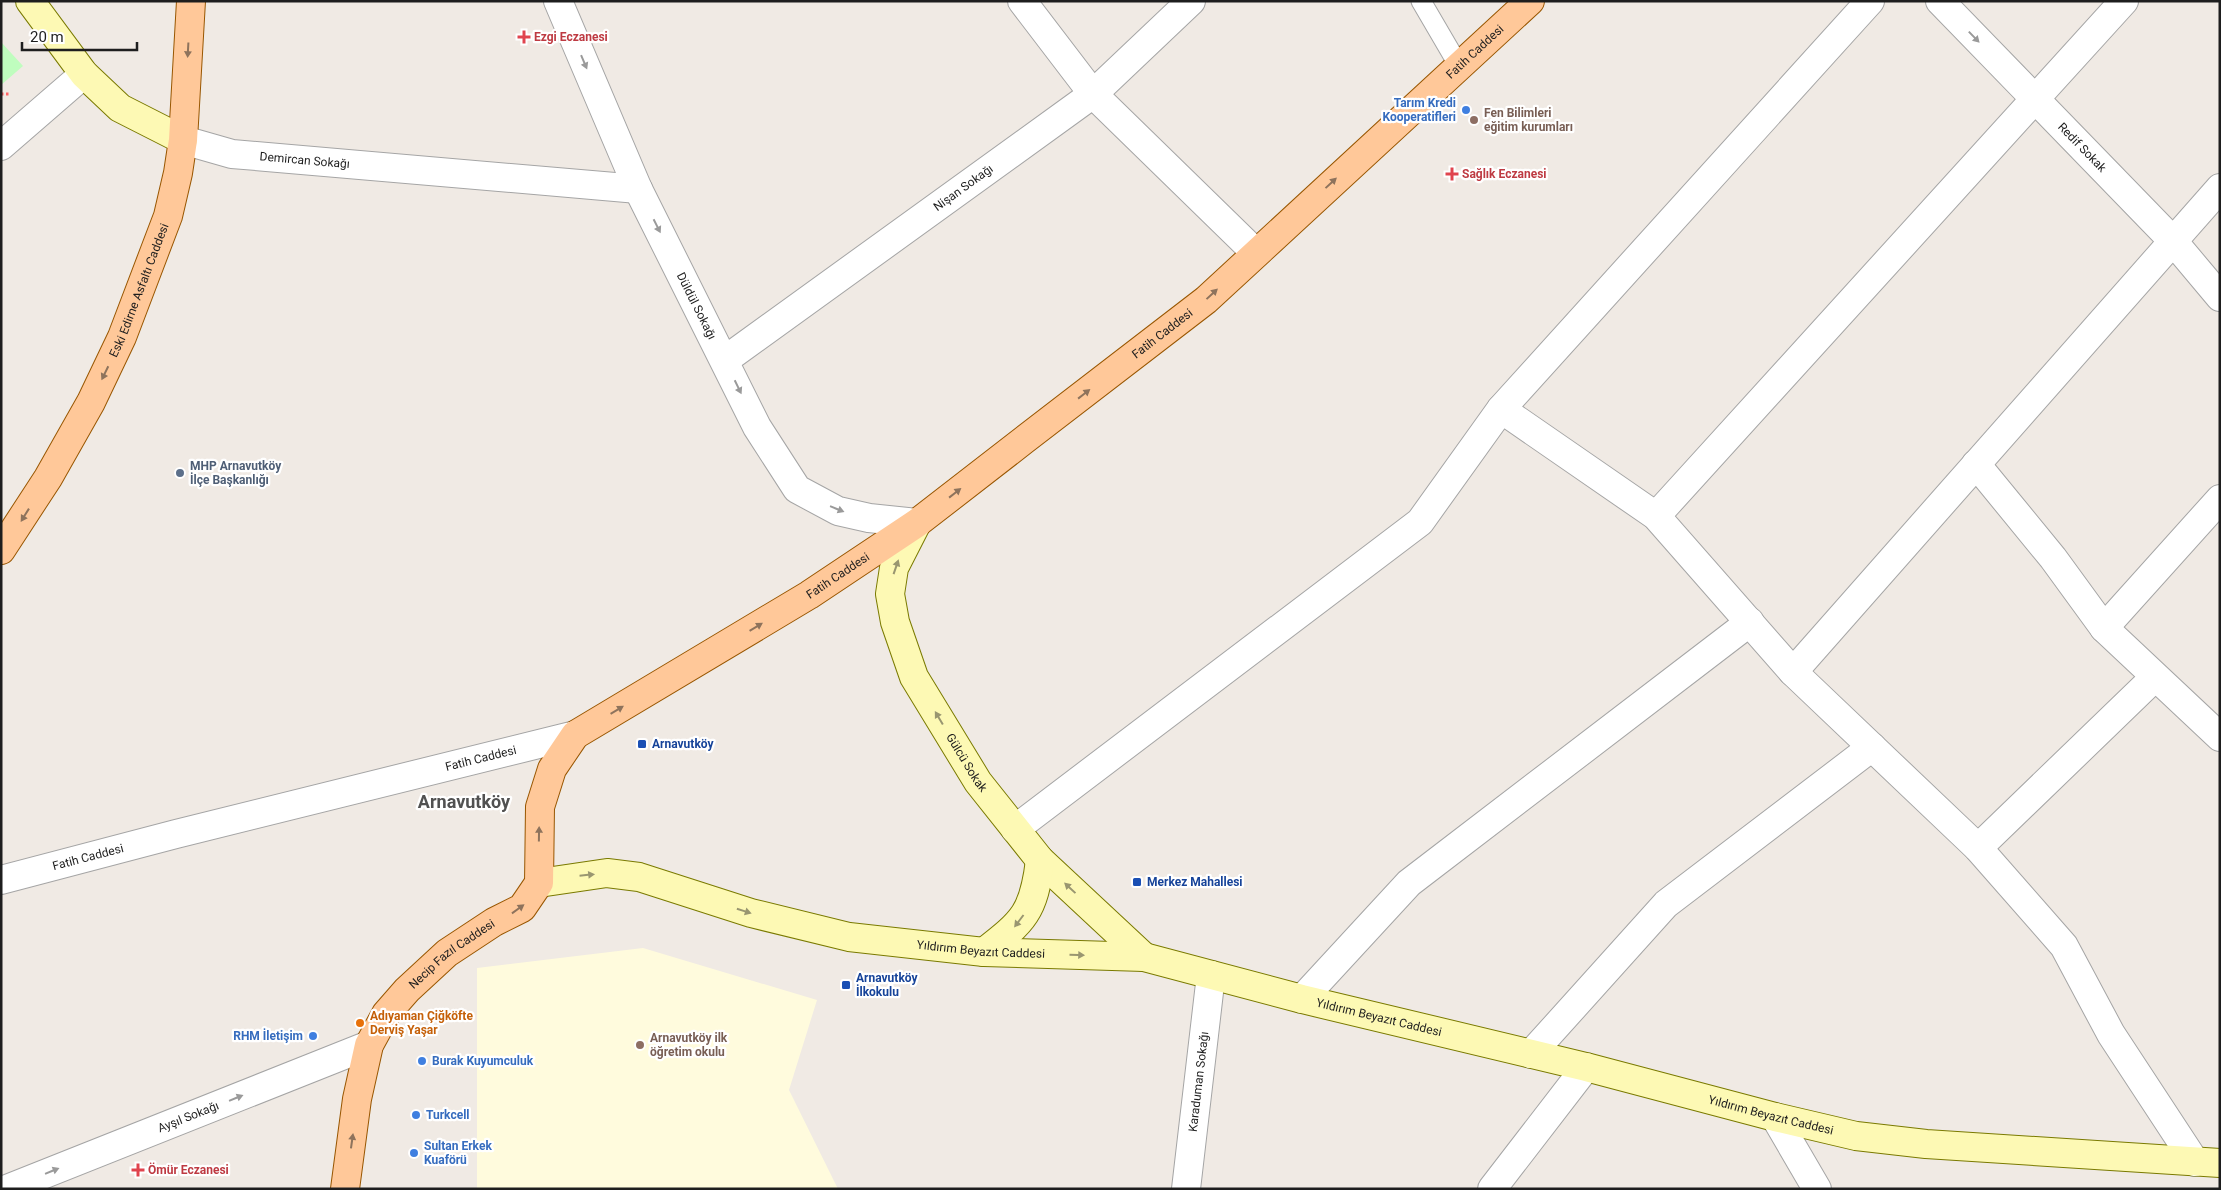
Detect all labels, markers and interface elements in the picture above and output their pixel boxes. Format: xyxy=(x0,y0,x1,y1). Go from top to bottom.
scale bar xyxy=(22,20,138,52)
street label: Fatih Caddesi xyxy=(1443,22,1506,82)
text: 20 m xyxy=(30,28,64,46)
place label: Ezgi Eczanesi xyxy=(534,30,608,44)
one-way arrow xyxy=(1968,30,1980,42)
marker: Ezgi Eczanesi xyxy=(518,31,530,43)
one-way arrow xyxy=(184,42,192,58)
one-way arrow xyxy=(580,55,588,69)
place label: Tarım Kredi Kooperatifleri xyxy=(1382,96,1456,124)
marker: Tarım Kredi Kooperatifleri xyxy=(1460,104,1472,116)
place label: Fen Bilimleri eğitim kurumları xyxy=(1484,106,1573,134)
marker: Fen Bilimleri eğitim kurumları xyxy=(1468,114,1480,126)
street label: Redif Sokak xyxy=(2055,120,2110,176)
street label: Demircan Sokağı xyxy=(259,149,350,171)
street label: Nişan Sokağı xyxy=(931,162,996,214)
place label: Sağlık Eczanesi xyxy=(1462,167,1546,181)
marker: Sağlık Eczanesi xyxy=(1446,168,1458,180)
one-way arrow xyxy=(1325,177,1337,189)
one-way arrow xyxy=(653,219,661,234)
street label: Eski Edirne Asfaltı Caddesi xyxy=(106,221,172,359)
street label: Düldül Sokağı xyxy=(674,270,719,342)
one-way arrow xyxy=(1206,288,1218,300)
street label: Fatih Caddesi xyxy=(1129,306,1196,361)
one-way arrow xyxy=(101,366,109,381)
one-way arrow xyxy=(734,380,742,394)
one-way arrow xyxy=(1077,388,1090,399)
place label: MHP Arnavutköy İlçe Başkanlığı xyxy=(190,459,282,487)
marker: MHP Arnavutköy İlçe Başkanlığı xyxy=(174,467,186,479)
one-way arrow xyxy=(948,488,962,498)
one-way arrow xyxy=(830,505,845,513)
one-way arrow xyxy=(20,508,29,521)
street label: Fatih Caddesi xyxy=(804,550,872,602)
one-way arrow xyxy=(892,559,900,574)
one-way arrow xyxy=(750,622,763,631)
one-way arrow xyxy=(610,706,623,715)
one-way arrow xyxy=(934,712,943,725)
street label: Gülcü Sokak xyxy=(943,731,991,795)
place label: Arnavutköy xyxy=(652,737,714,751)
marker: Arnavutköy xyxy=(636,738,648,750)
street label: Fatih Caddesi xyxy=(444,743,518,774)
district label: Arnavutköy xyxy=(418,791,511,812)
one-way arrow xyxy=(535,826,543,842)
street label: Fatih Caddesi xyxy=(51,841,125,873)
one-way arrow xyxy=(579,871,595,879)
place label: Merkez Mahallesi xyxy=(1147,875,1242,889)
marker: Merkez Mahallesi xyxy=(1131,876,1143,888)
one-way arrow xyxy=(1064,882,1076,894)
one-way arrow xyxy=(511,904,525,914)
one-way arrow xyxy=(736,907,751,915)
one-way arrow xyxy=(1014,914,1025,927)
street label: Necip Fazıl Caddesi xyxy=(406,916,497,992)
street label: Yıldırım Beyazıt Caddesi xyxy=(916,938,1045,961)
one-way arrow xyxy=(1069,951,1085,959)
place label: Arnavutköy İlkokulu xyxy=(856,971,918,999)
marker: Arnavutköy İlkokulu xyxy=(840,979,852,991)
street label: Yıldırım Beyazıt Caddesi xyxy=(1315,996,1443,1039)
place label: Adıyaman Çiğköfte Derviş Yaşar xyxy=(370,1009,473,1037)
marker: Adıyaman Çiğköfte Derviş Yaşar xyxy=(354,1017,366,1029)
place label: RHM İletişim xyxy=(233,1028,303,1043)
marker: RHM İletişim xyxy=(307,1030,319,1042)
place label: Arnavutköy ilk öğretim okulu xyxy=(650,1031,728,1059)
street label: Karaduman Sokağı xyxy=(1186,1031,1211,1133)
marker: Arnavutköy ilk öğretim okulu xyxy=(634,1039,646,1051)
place label: Burak Kuyumculuk xyxy=(432,1054,534,1068)
marker: Burak Kuyumculuk xyxy=(416,1055,428,1067)
one-way arrow xyxy=(229,1093,243,1101)
street label: Yıldırım Beyazıt Caddesi xyxy=(1707,1093,1835,1138)
street label: Ayşıl Sokağı xyxy=(156,1098,221,1135)
place label: Turkcell xyxy=(426,1108,470,1122)
marker: Turkcell xyxy=(410,1109,422,1121)
one-way arrow xyxy=(348,1132,356,1148)
place label: Sultan Erkek Kuaförü xyxy=(424,1139,492,1167)
marker: Sultan Erkek Kuaförü xyxy=(408,1147,420,1159)
place label: Ömür Eczanesi xyxy=(148,1162,229,1177)
marker: Ömür Eczanesi xyxy=(132,1164,144,1176)
one-way arrow xyxy=(45,1166,59,1174)

